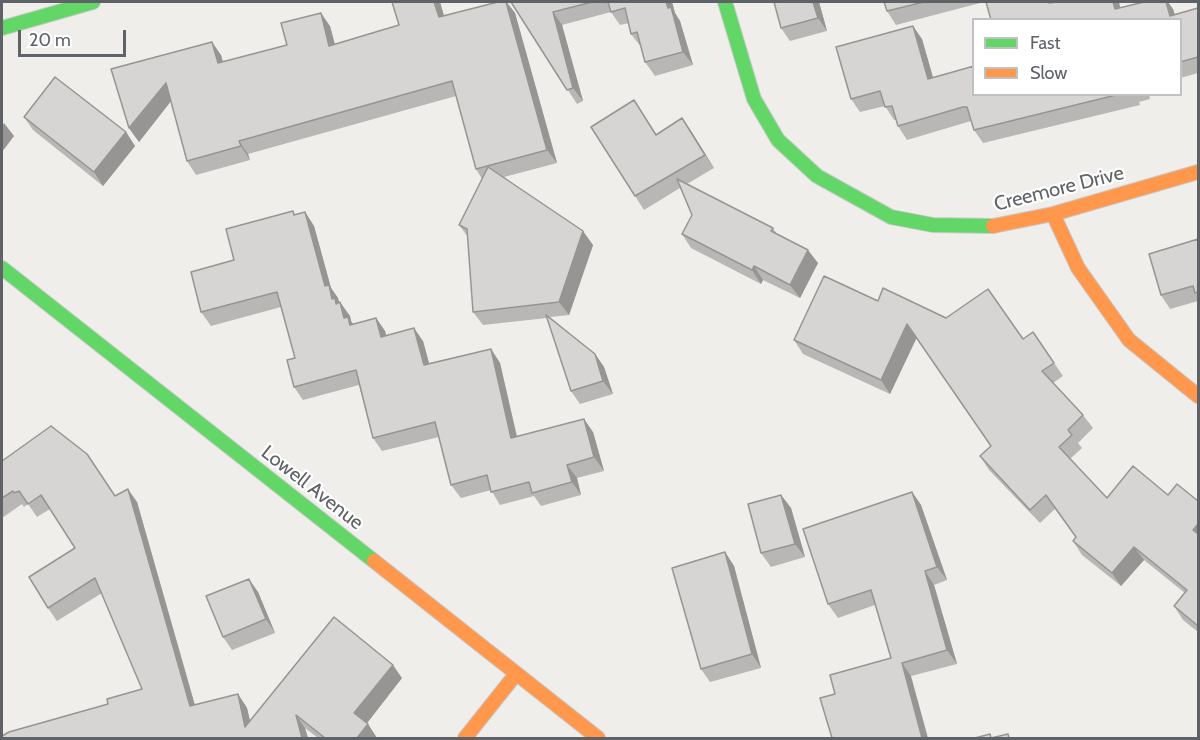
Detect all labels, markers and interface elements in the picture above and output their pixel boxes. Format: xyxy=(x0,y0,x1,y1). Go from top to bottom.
scale bar xyxy=(21,18,129,56)
legend xyxy=(972,18,1182,96)
text: 20 m xyxy=(29,29,71,51)
text: Fast xyxy=(1030,32,1061,54)
text: Slow xyxy=(1030,62,1067,84)
street label: Creemore Drive xyxy=(992,161,1126,217)
street label: Lowell Avenue xyxy=(256,441,368,535)

